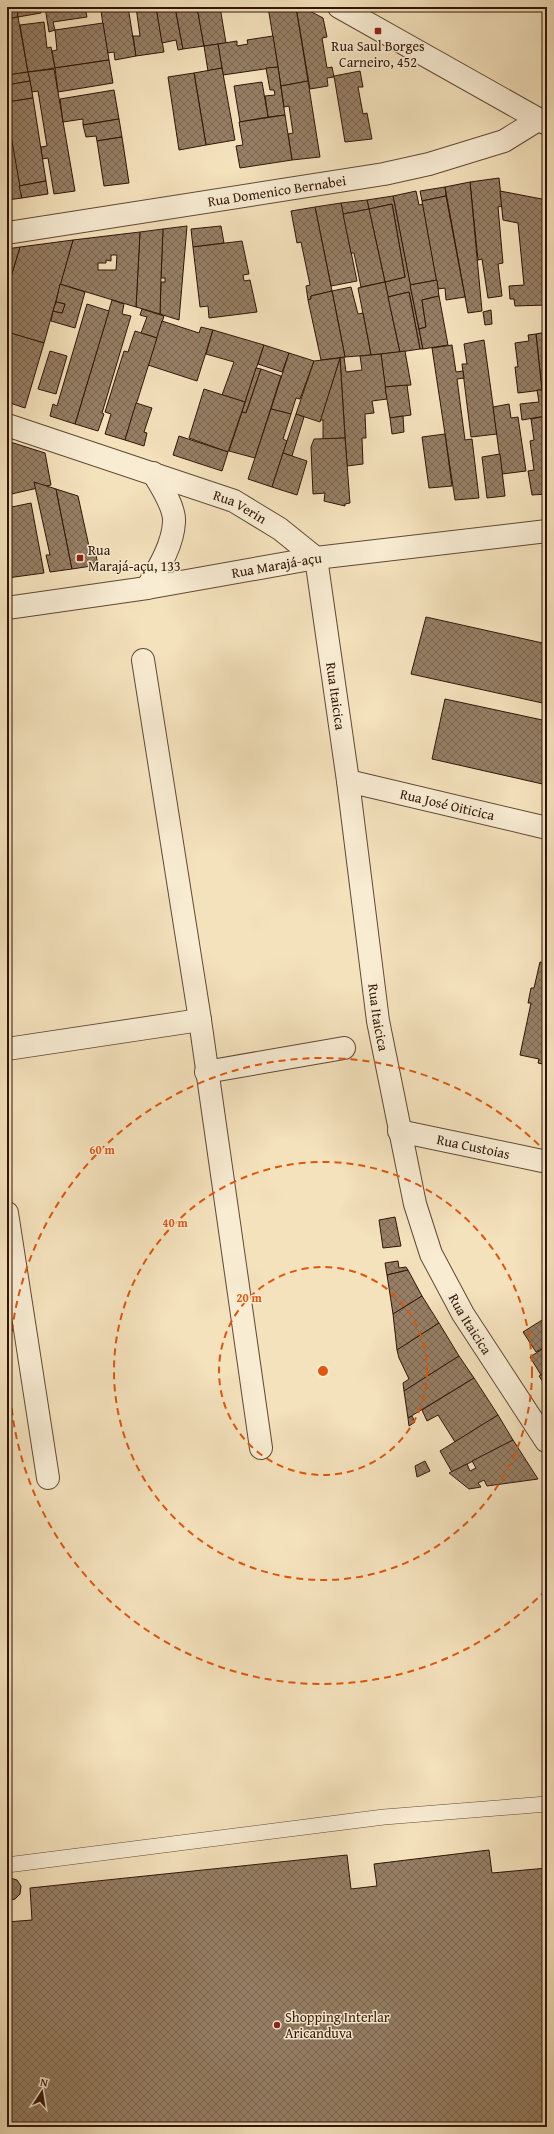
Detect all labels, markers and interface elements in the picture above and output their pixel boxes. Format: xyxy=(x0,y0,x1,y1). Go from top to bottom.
marker: Rua Saul Borges Carneiro, 452 xyxy=(373,26,383,36)
place label: Rua Saul Borges Carneiro, 452 xyxy=(331,36,425,72)
street label: Rua Domenico Bernabei xyxy=(206,170,347,211)
street label: Rua Verin xyxy=(211,485,271,529)
place label: Rua Marajá-açu, 133 xyxy=(88,540,181,576)
street label: Rua Marajá-açu xyxy=(230,547,323,583)
marker: Rua Marajá-açu, 133 xyxy=(75,553,85,563)
street label: Rua Itaicica xyxy=(321,661,351,732)
street label: Rua José Oiticica xyxy=(398,784,497,825)
street label: Rua Itaicica xyxy=(363,982,394,1053)
street label: Rua Custoias xyxy=(435,1129,512,1164)
text: 60 m xyxy=(89,1141,115,1158)
text: 40 m xyxy=(162,1214,188,1231)
text: 20 m xyxy=(236,1289,262,1306)
street label: Rua Itaicica xyxy=(444,1290,497,1359)
centre of rings xyxy=(316,1364,330,1378)
place label: Shopping Interlar Aricanduva xyxy=(285,2007,390,2043)
marker: Shopping Interlar Aricanduva xyxy=(272,2020,282,2030)
north arrow xyxy=(22,2072,62,2112)
text: N xyxy=(39,2074,50,2091)

